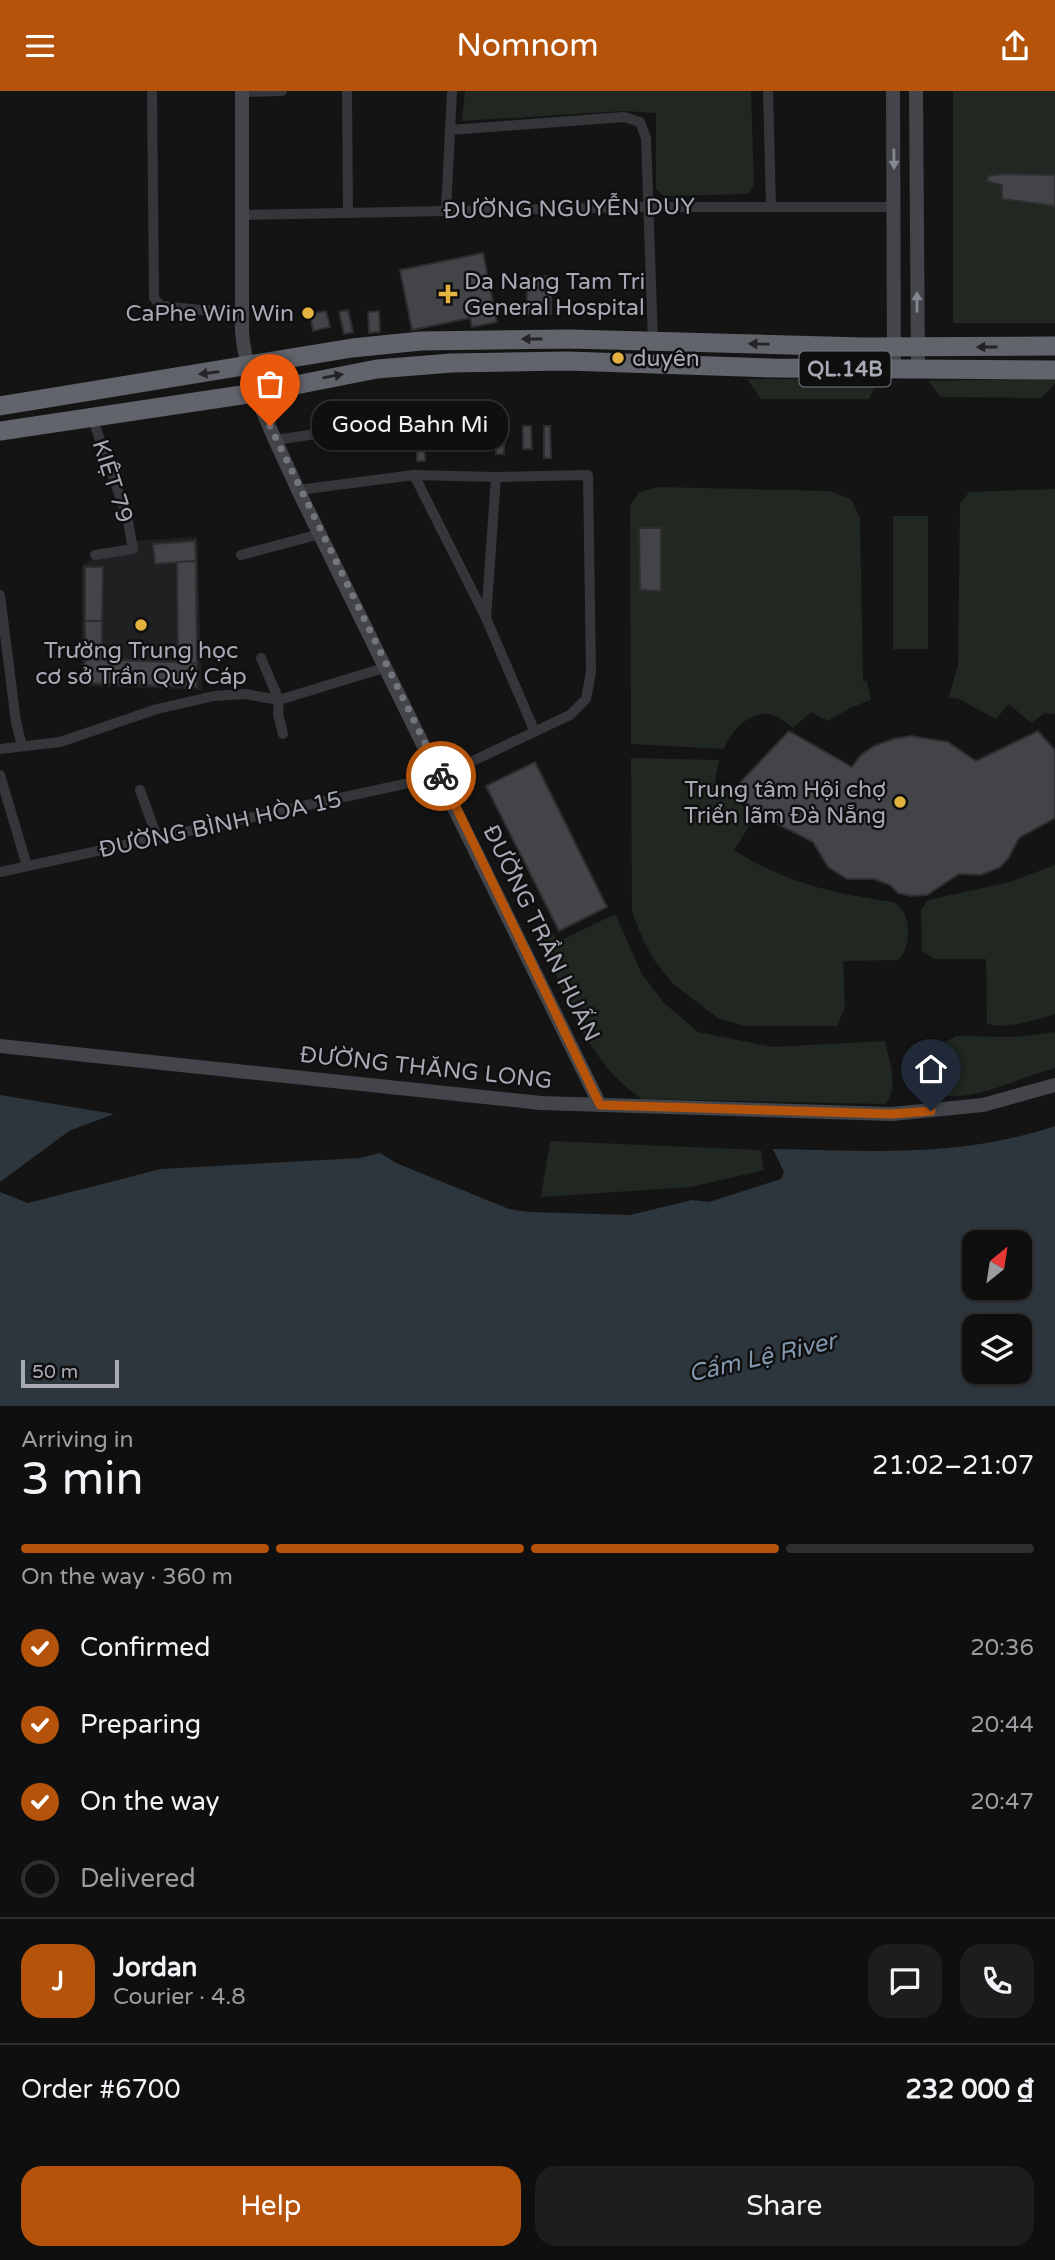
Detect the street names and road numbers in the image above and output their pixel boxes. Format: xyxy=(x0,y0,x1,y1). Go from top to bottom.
street label: ĐƯỜNG NGUYỄN DUY xyxy=(443,191,696,225)
road number: QL.14B xyxy=(800,351,890,387)
street label: KIỆT 79 xyxy=(86,436,139,526)
street label: ĐƯỜNG BÌNH HÒA 15 xyxy=(96,786,344,864)
street label: ĐƯỜNG TRẦN HUẤN xyxy=(476,820,608,1046)
street label: ĐƯỜNG THĂNG LONG xyxy=(298,1041,553,1095)

